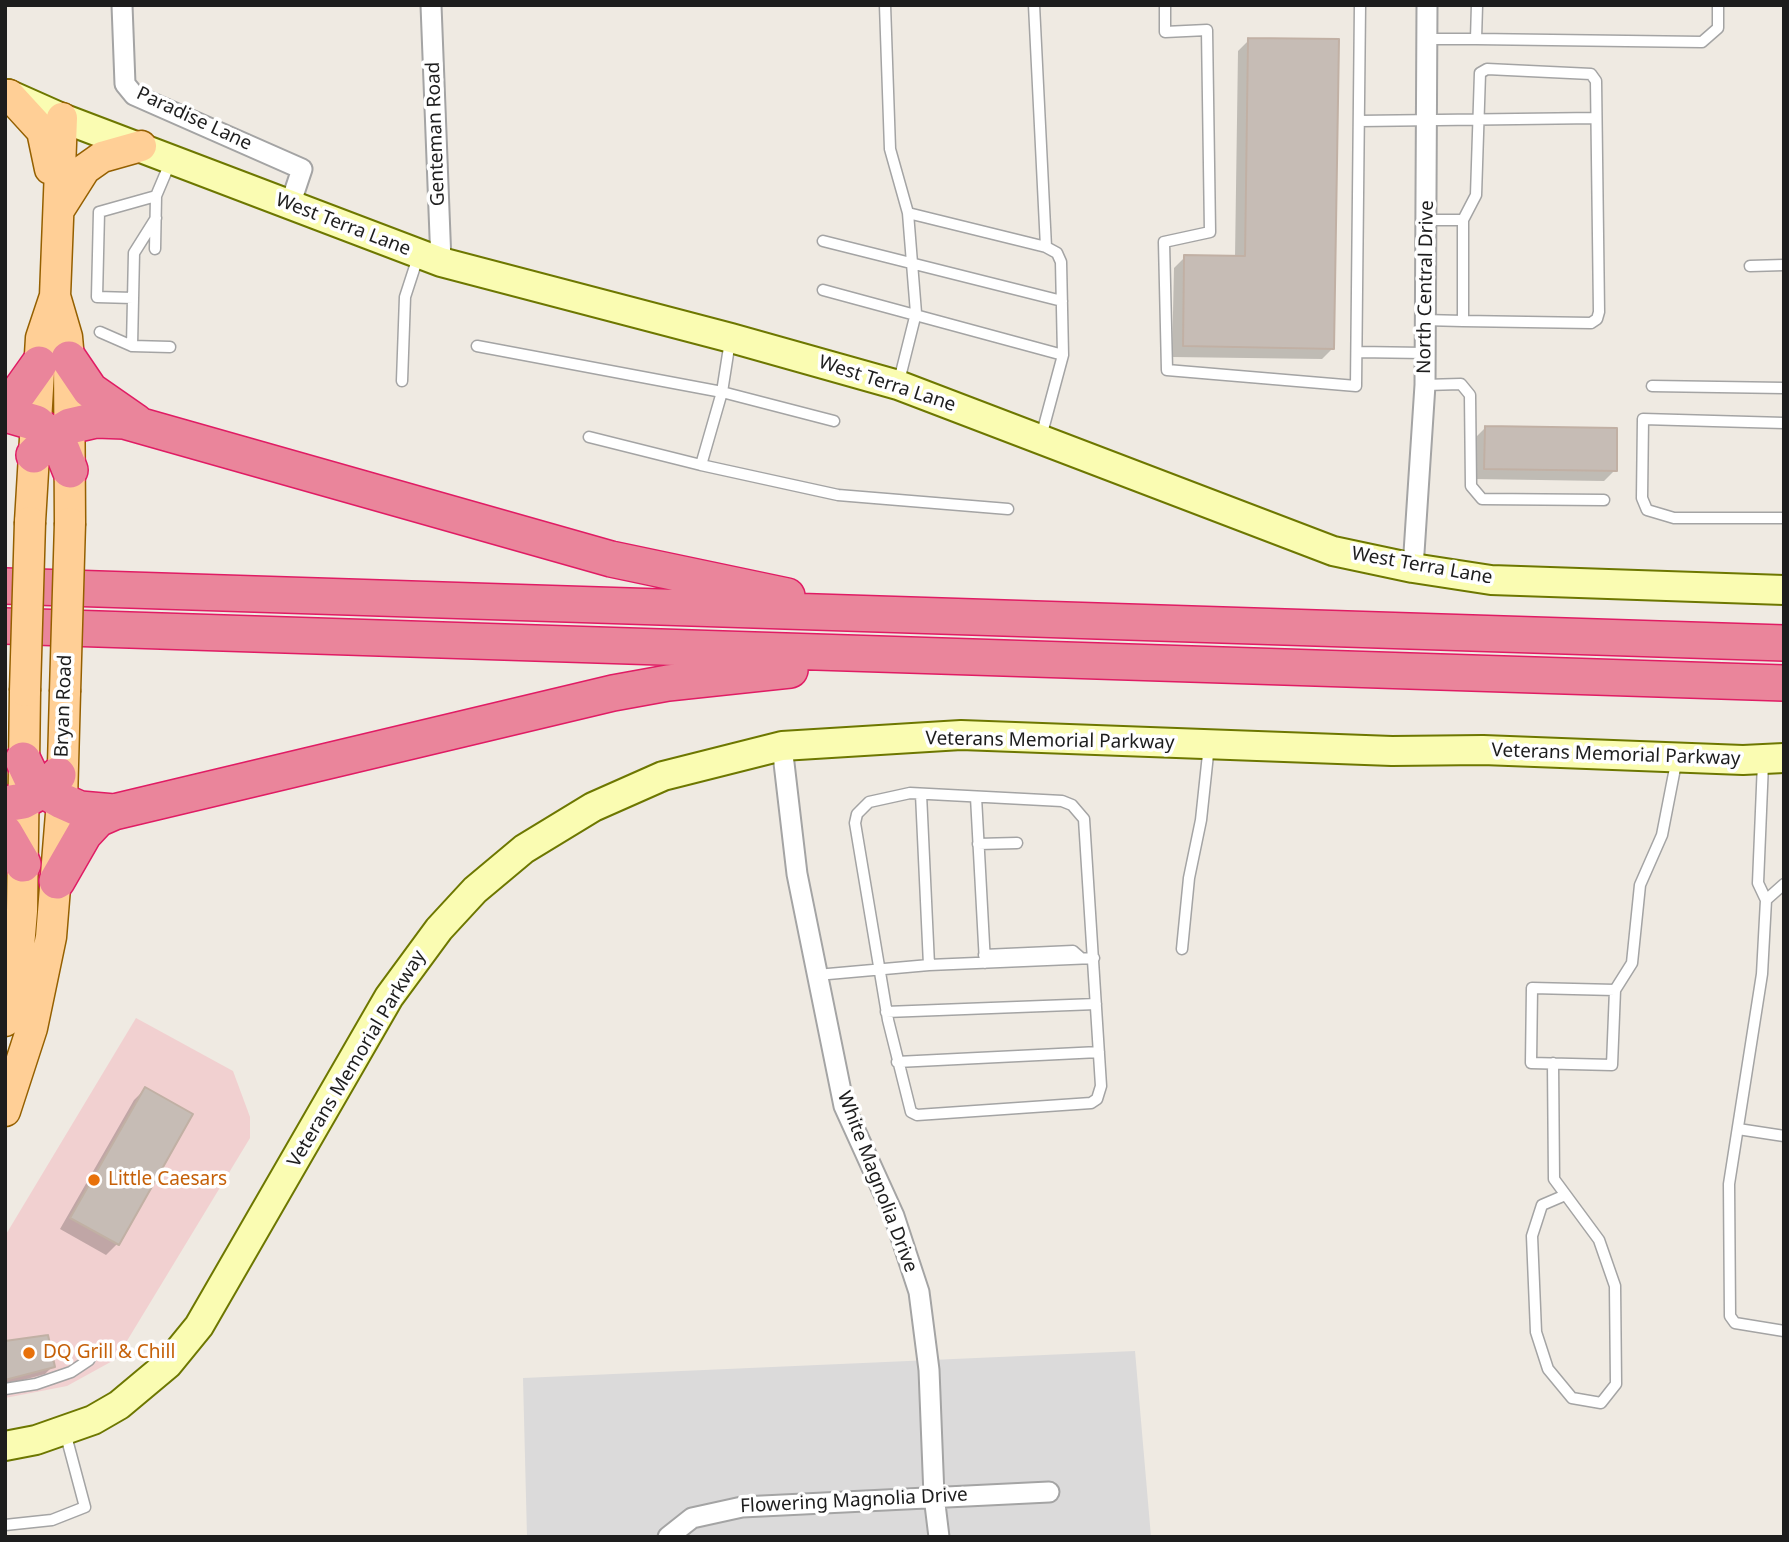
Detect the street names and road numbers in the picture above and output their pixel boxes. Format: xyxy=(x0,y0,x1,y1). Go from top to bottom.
street label: Genteman Road xyxy=(422,61,450,207)
street label: Paradise Lane xyxy=(133,82,255,156)
street label: West Terra Lane xyxy=(272,189,414,261)
street label: North Central Drive xyxy=(1413,200,1439,374)
street label: West Terra Lane xyxy=(816,351,958,417)
street label: West Terra Lane xyxy=(1350,542,1494,590)
street label: Bryan Road xyxy=(51,654,77,758)
street label: Veterans Memorial Parkway xyxy=(925,727,1175,755)
street label: Veterans Memorial Parkway xyxy=(1491,739,1741,771)
street label: Veterans Memorial Parkway xyxy=(283,946,431,1172)
street label: White Magnolia Drive xyxy=(832,1088,922,1276)
street label: Flowering Magnolia Drive xyxy=(740,1484,968,1518)

